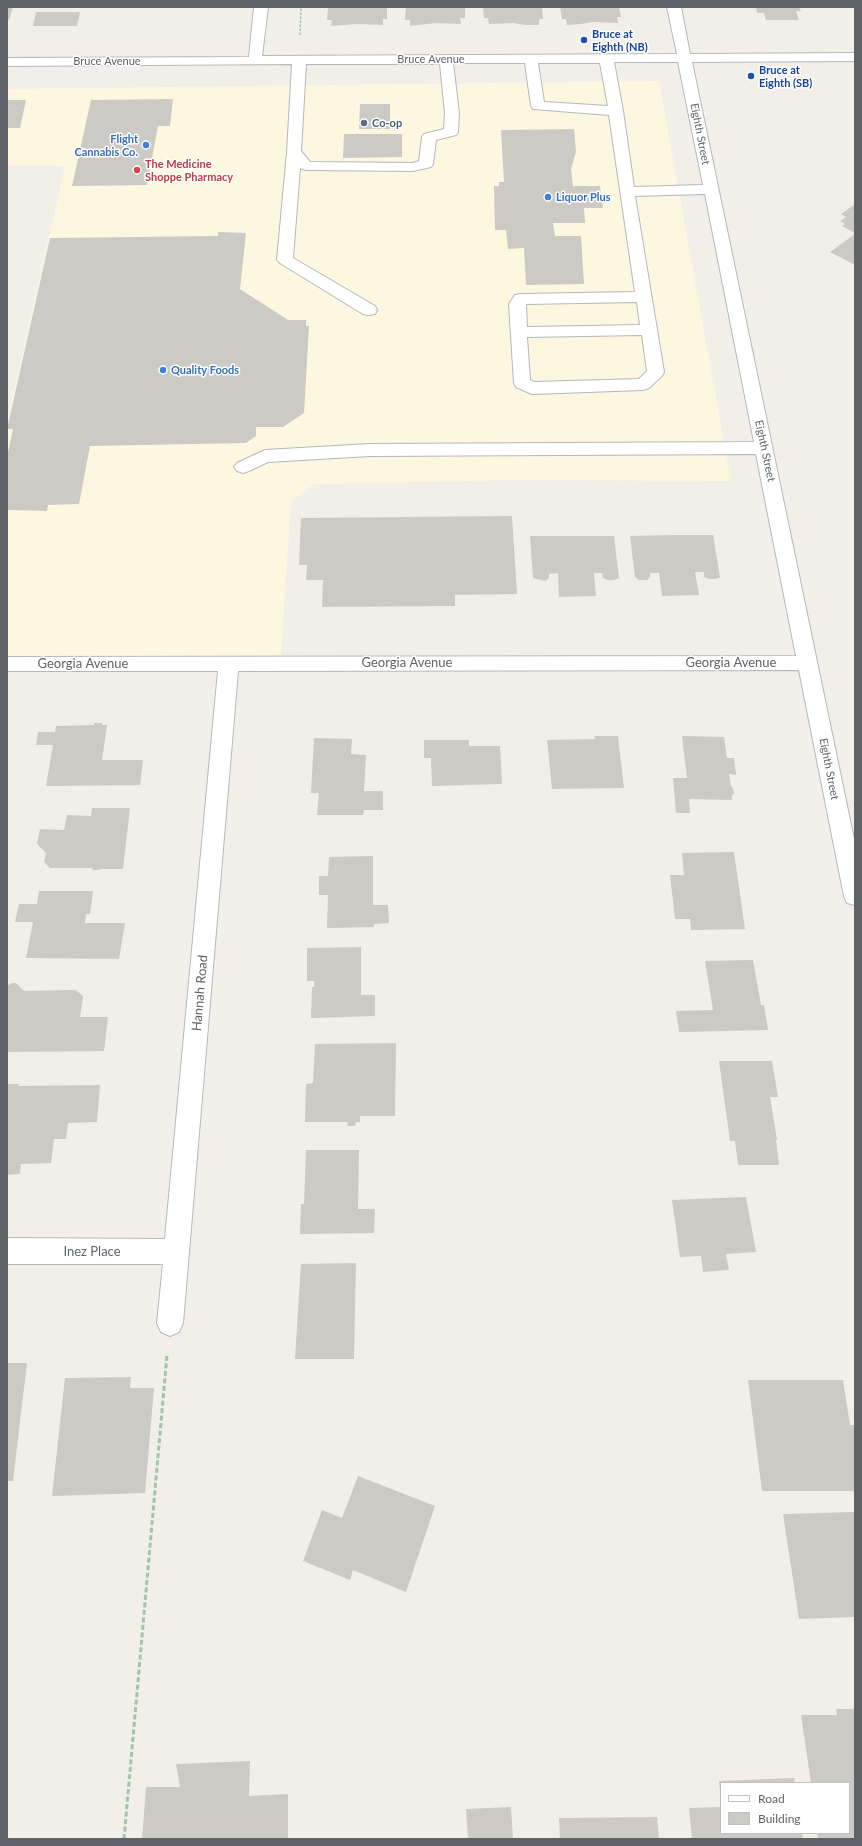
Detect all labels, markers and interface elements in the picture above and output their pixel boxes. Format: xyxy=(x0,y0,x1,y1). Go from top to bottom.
place label: Bruce at Eighth (NB) xyxy=(592,27,648,53)
marker: Bruce at Eighth (NB) xyxy=(579,35,589,45)
street label: Bruce Avenue xyxy=(397,52,465,66)
street label: Bruce Avenue xyxy=(73,54,141,68)
place label: Bruce at Eighth (SB) xyxy=(759,63,812,89)
marker: Bruce at Eighth (SB) xyxy=(746,71,756,81)
street label: Eighth Street xyxy=(688,102,712,166)
place label: Co-op xyxy=(372,116,402,130)
marker: Co-op xyxy=(359,118,369,128)
place label: Flight Cannabis Co. xyxy=(75,132,138,158)
marker: Flight Cannabis Co. xyxy=(141,140,151,150)
place label: The Medicine Shoppe Pharmacy xyxy=(145,157,233,183)
marker: The Medicine Shoppe Pharmacy xyxy=(132,165,142,175)
place label: Liquor Plus xyxy=(556,190,611,204)
marker: Liquor Plus xyxy=(543,192,553,202)
place label: Quality Foods xyxy=(171,363,239,377)
marker: Quality Foods xyxy=(158,365,168,375)
street label: Eighth Street xyxy=(752,419,778,483)
street label: Georgia Avenue xyxy=(362,655,452,671)
street label: Georgia Avenue xyxy=(686,655,776,671)
street label: Georgia Avenue xyxy=(38,656,128,672)
street label: Eighth Street xyxy=(817,737,841,801)
street label: Hannah Road xyxy=(189,954,211,1032)
street label: Inez Place xyxy=(63,1244,121,1260)
legend xyxy=(720,1782,850,1834)
text: Road xyxy=(758,1791,785,1806)
text: Building xyxy=(758,1811,801,1826)

